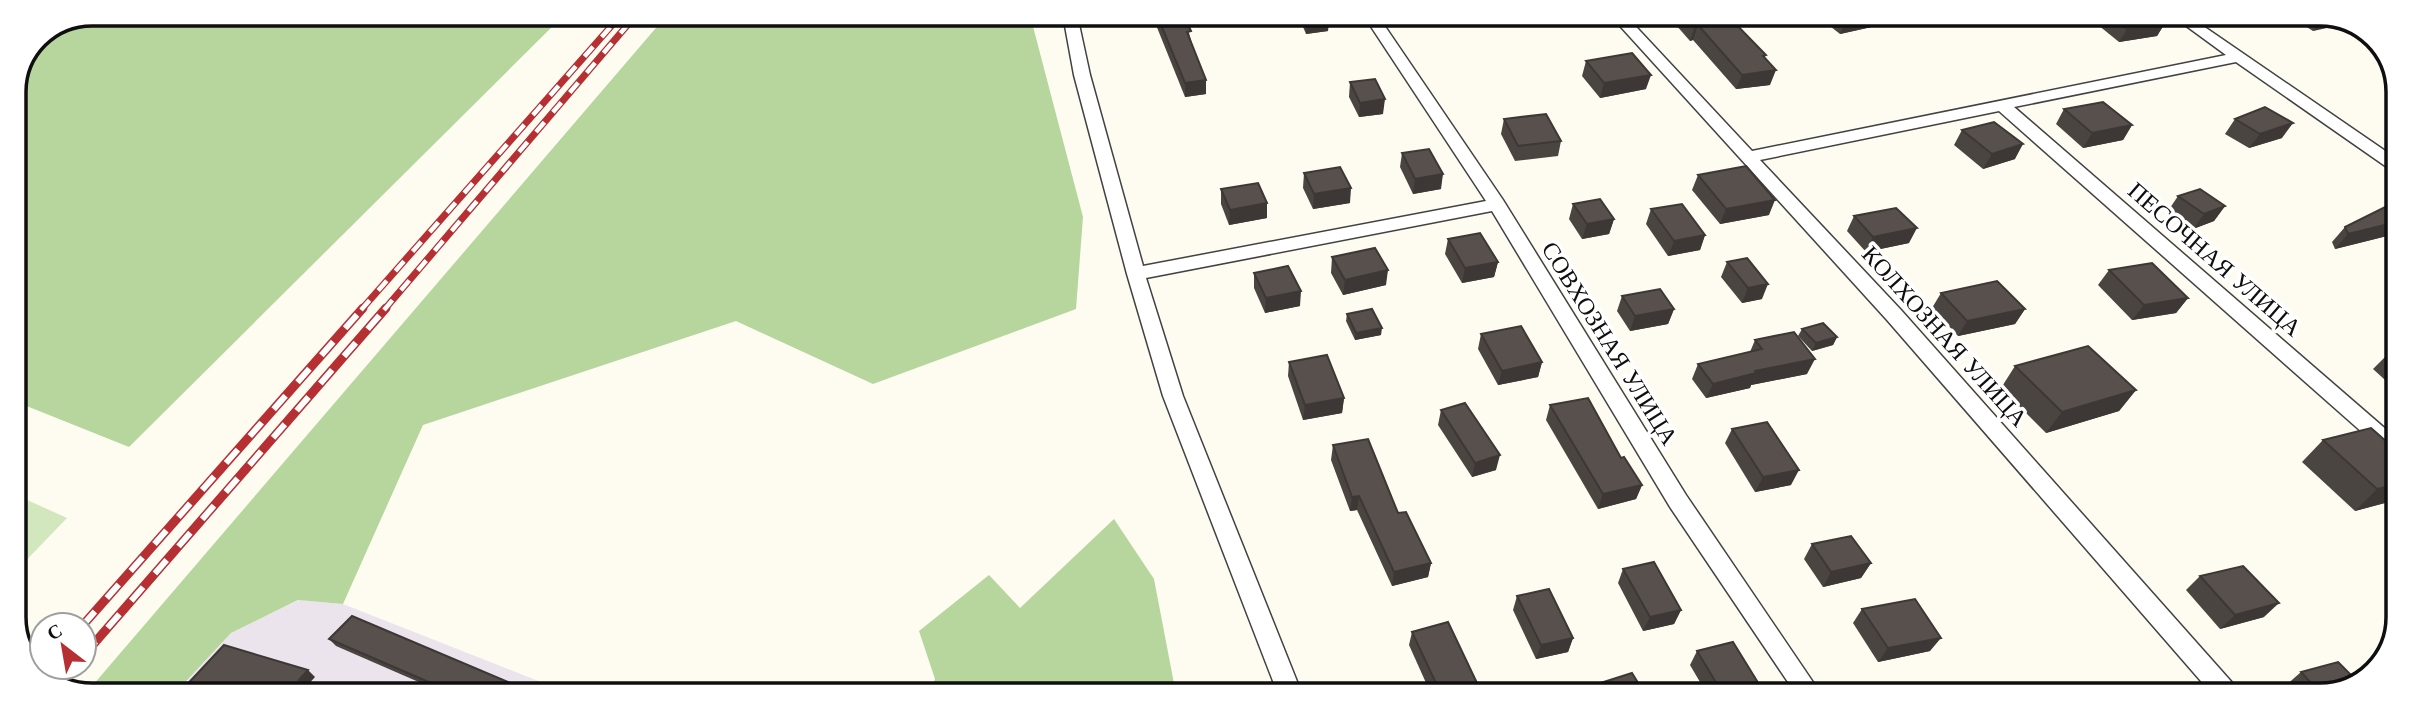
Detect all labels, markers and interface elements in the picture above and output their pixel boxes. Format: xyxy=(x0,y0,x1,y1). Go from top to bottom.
street label: ПЕСОЧНАЯ УЛИЦА xyxy=(2122,176,2308,343)
street label: СОВХОЗНАЯ УЛИЦА xyxy=(1536,236,1685,451)
street label: КОЛХОЗНАЯ УЛИЦА xyxy=(1856,240,2034,433)
north arrow xyxy=(28,611,98,681)
text: С xyxy=(43,618,66,645)

